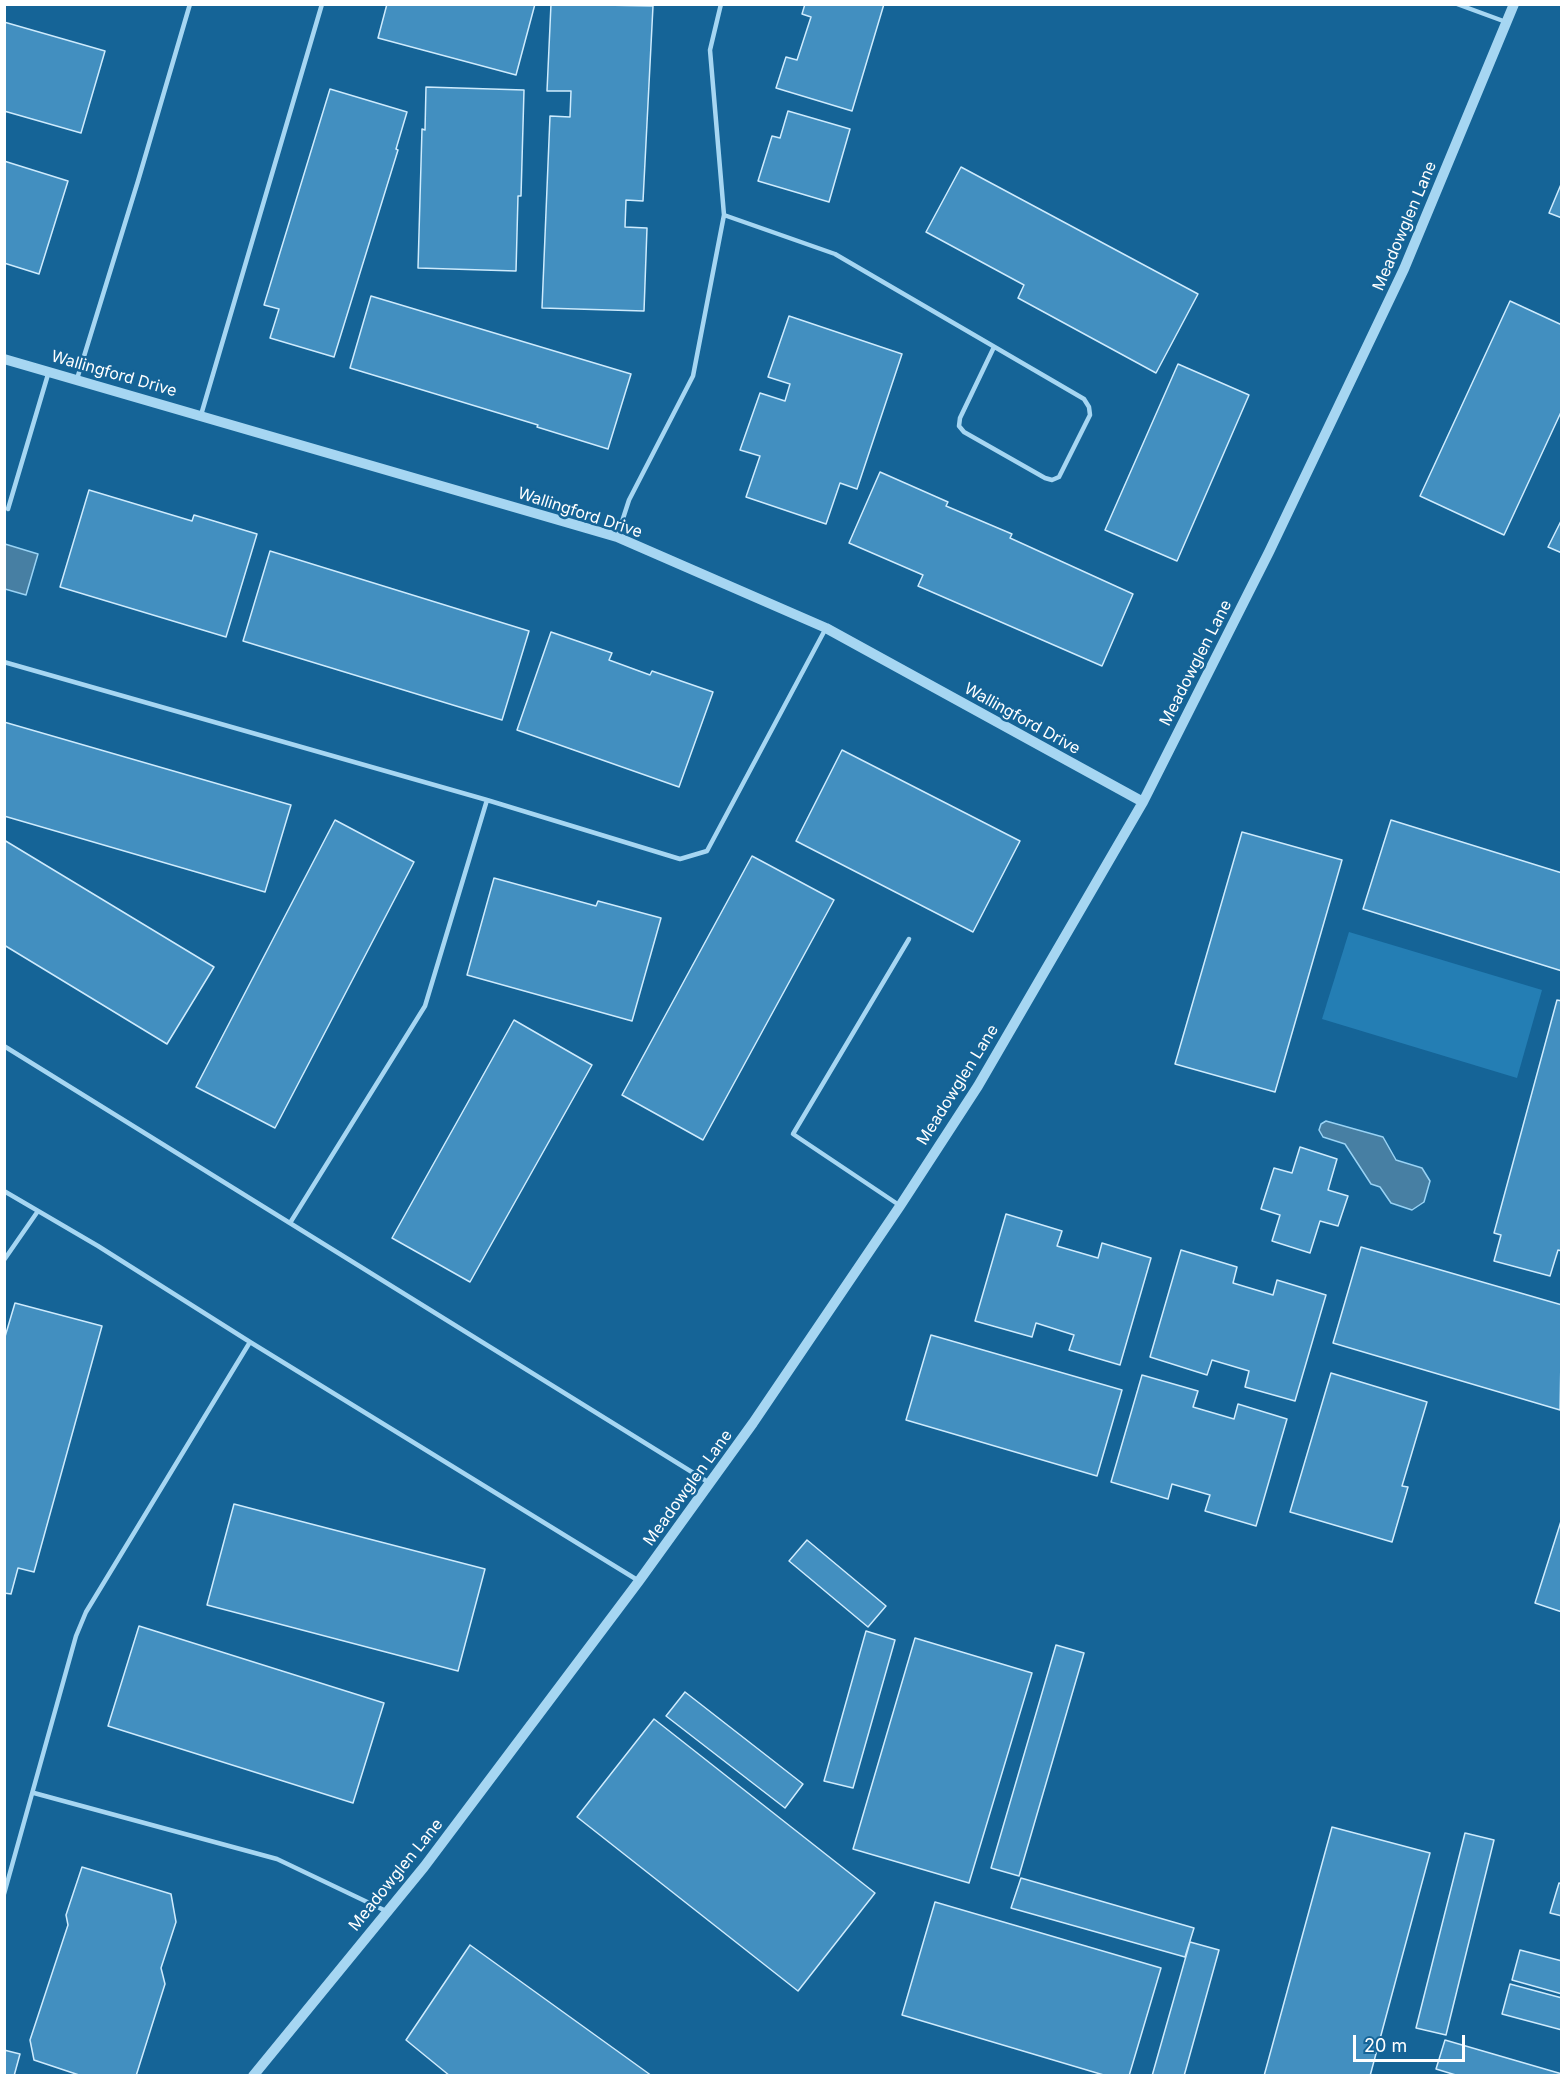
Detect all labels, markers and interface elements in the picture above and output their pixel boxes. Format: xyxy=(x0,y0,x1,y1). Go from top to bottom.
street label: Meadowglen Lane xyxy=(1369,158,1441,294)
street label: Wallingford Drive xyxy=(49,347,179,401)
street label: Wallingford Drive xyxy=(515,484,645,542)
street label: Meadowglen Lane xyxy=(1156,597,1236,729)
street label: Wallingford Drive xyxy=(961,679,1083,759)
street label: Meadowglen Lane xyxy=(913,1021,1003,1149)
street label: Meadowglen Lane xyxy=(639,1426,737,1550)
street label: Meadowglen Lane xyxy=(345,1815,447,1935)
scale bar xyxy=(1356,2023,1468,2061)
text: 20 m xyxy=(1364,2035,1407,2056)

